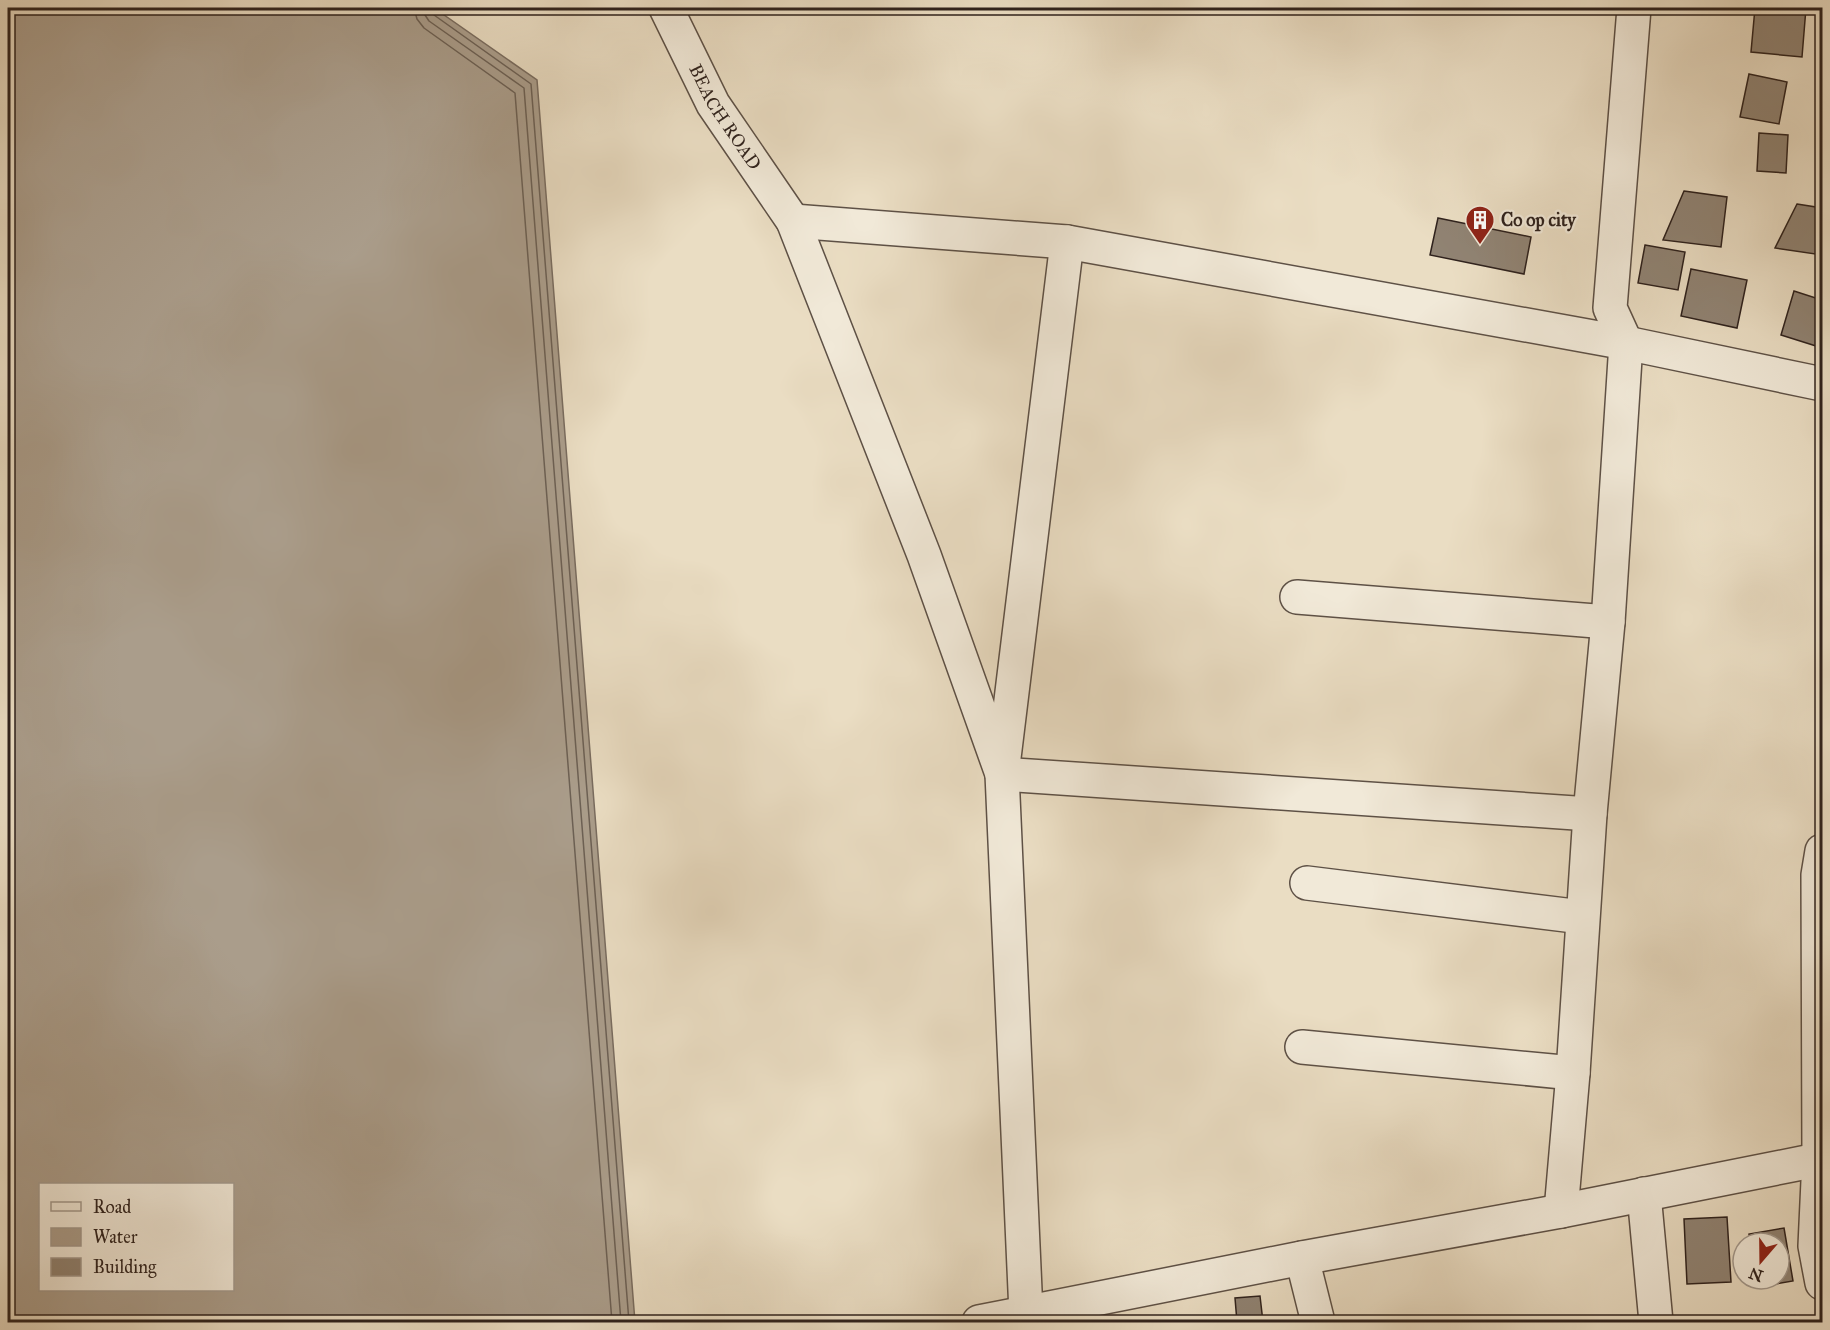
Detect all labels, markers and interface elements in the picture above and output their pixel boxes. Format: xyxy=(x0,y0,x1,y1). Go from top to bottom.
street label: BEACH ROAD xyxy=(684,61,766,174)
building icon: Co op city xyxy=(1464,204,1496,246)
place label: Co op city xyxy=(1501,209,1577,232)
legend xyxy=(39,1183,234,1291)
text: Road xyxy=(93,1196,131,1218)
text: Water xyxy=(93,1226,138,1248)
north arrow xyxy=(1731,1231,1791,1291)
text: Building xyxy=(93,1256,157,1279)
text: N xyxy=(1746,1263,1766,1286)

